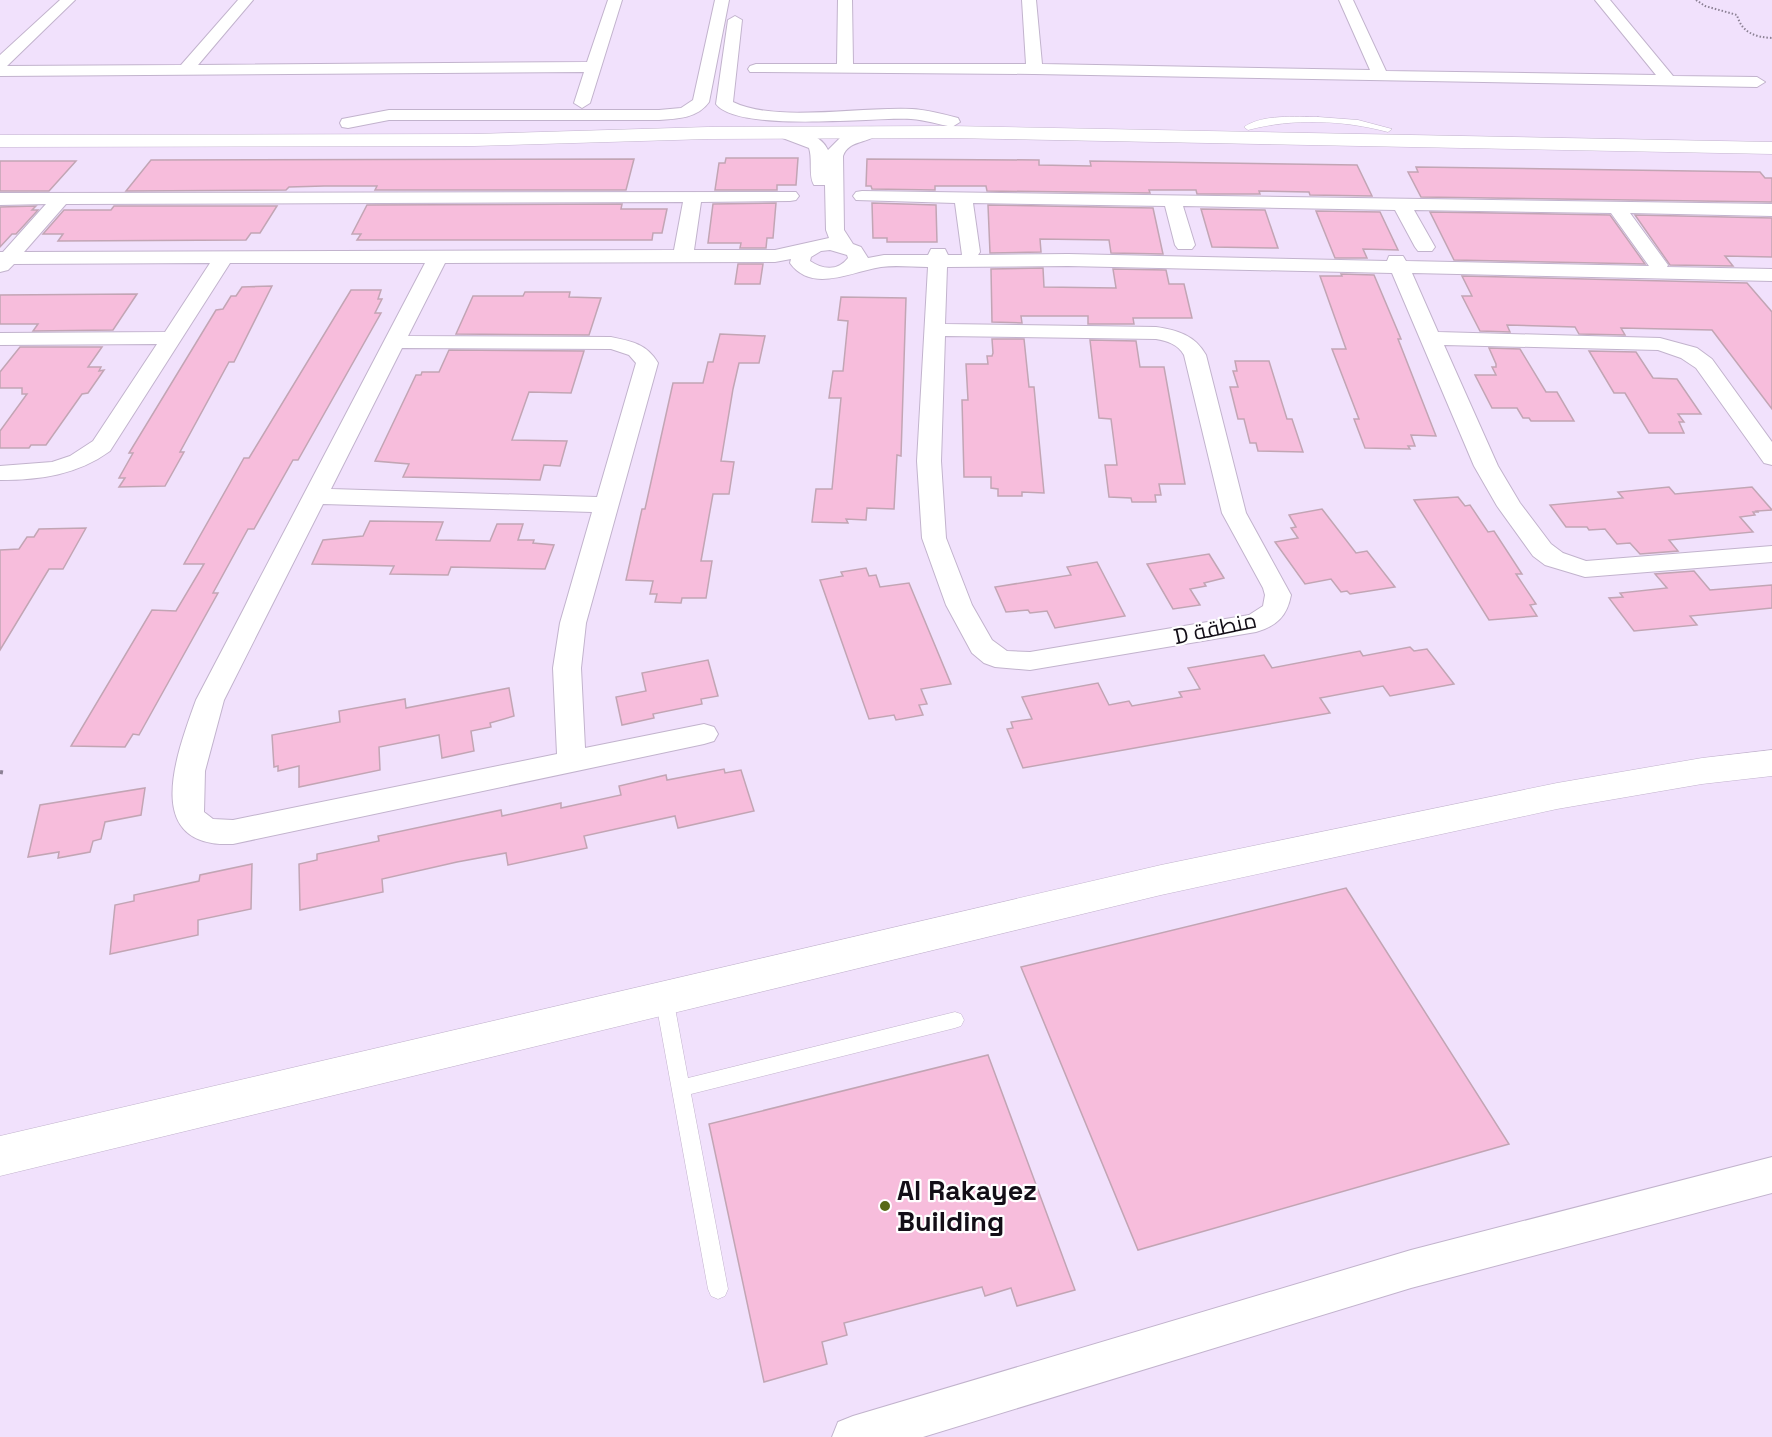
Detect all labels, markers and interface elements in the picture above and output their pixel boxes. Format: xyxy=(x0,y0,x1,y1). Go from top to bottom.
street label: D منطقة xyxy=(1171,606,1259,650)
place label: Al Rakayez Building xyxy=(897,1173,1037,1239)
marker: Al Rakayez Building xyxy=(878,1199,892,1213)

